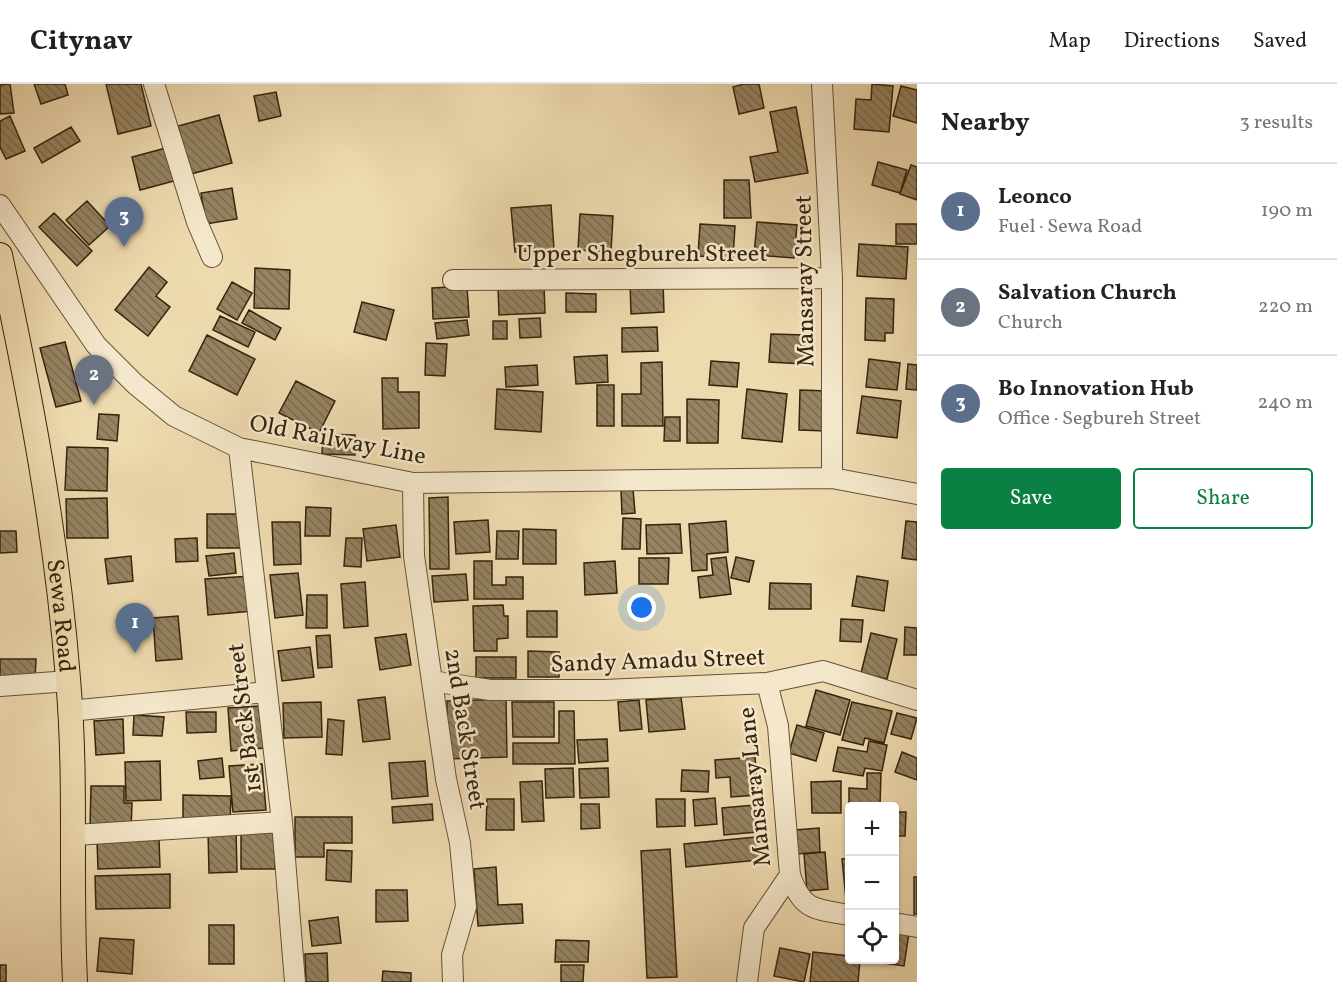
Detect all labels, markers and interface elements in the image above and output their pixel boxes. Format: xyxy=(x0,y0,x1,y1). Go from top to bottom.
text: Citynav xyxy=(30,22,133,61)
text: Map xyxy=(1049,27,1091,56)
text: Directions xyxy=(1124,27,1220,56)
text: Saved xyxy=(1253,27,1307,56)
text: Nearby xyxy=(941,105,1030,141)
text: 3 results xyxy=(1239,109,1313,137)
text: Leonco xyxy=(998,182,1072,213)
street label: Mansaray Street xyxy=(788,195,824,367)
text: 1 xyxy=(956,197,965,225)
text: 190 m xyxy=(1261,197,1313,225)
pin: 3 xyxy=(104,198,144,247)
text: Fuel · Sewa Road xyxy=(998,213,1142,241)
street label: Upper Shegbureh Street xyxy=(516,238,768,272)
text: Salvation Church xyxy=(998,278,1177,309)
text: 2 xyxy=(955,293,966,321)
text: 220 m xyxy=(1258,293,1313,321)
text: Church xyxy=(998,309,1063,337)
pin: 2 xyxy=(74,356,113,405)
text: Bo Innovation Hub xyxy=(998,374,1194,405)
text: 3 xyxy=(955,389,966,417)
text: 240 m xyxy=(1258,389,1313,417)
text: Office · Segbureh Street xyxy=(998,405,1201,433)
street label: Old Railway Line xyxy=(246,407,429,475)
button: Save xyxy=(941,468,1121,529)
button: Share xyxy=(1133,468,1313,529)
street label: Sewa Road xyxy=(36,557,82,674)
your location xyxy=(627,593,656,622)
pin: 1 xyxy=(116,604,154,653)
street label: 1st Back Street xyxy=(220,641,272,795)
street label: Sandy Amadu Street xyxy=(550,641,766,683)
street label: 2nd Back Street xyxy=(434,646,494,813)
street label: Mansaray Lane xyxy=(731,705,781,868)
map controls xyxy=(845,802,899,964)
button: + xyxy=(845,802,899,856)
button: − xyxy=(845,856,899,910)
button: locate xyxy=(845,910,899,964)

